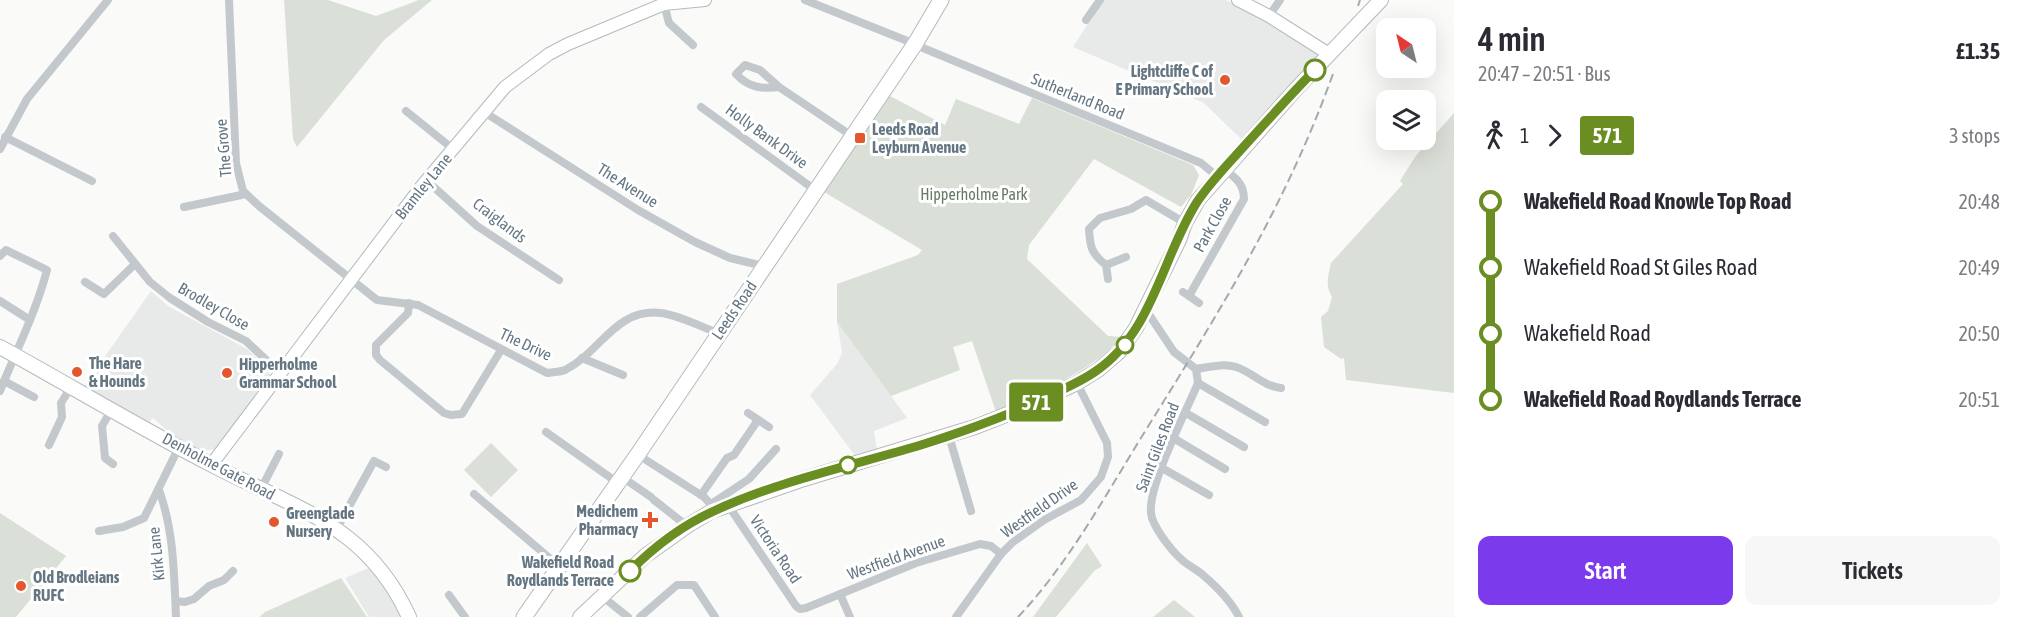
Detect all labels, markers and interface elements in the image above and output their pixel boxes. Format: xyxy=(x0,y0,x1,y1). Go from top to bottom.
north arrow xyxy=(1376,18,1436,78)
map controls xyxy=(1376,18,1436,150)
text: 4 min xyxy=(1478,20,1545,58)
text: £1.35 xyxy=(1956,38,2000,64)
unlabelled marker xyxy=(1304,59,1326,81)
place label: Lightcliffe C of E Primary School xyxy=(1116,62,1214,98)
text: 20:47 – 20:51 · Bus xyxy=(1478,62,1611,85)
street label: Sutherland Road xyxy=(1029,69,1127,123)
marker: Lightcliffe C of E Primary School xyxy=(1218,73,1232,87)
button: layers xyxy=(1376,90,1436,150)
street label: Holly Bank Drive xyxy=(722,100,812,173)
street label: The Grove xyxy=(211,118,235,178)
icon: walk xyxy=(1478,119,1511,152)
icon: forward xyxy=(1538,119,1571,152)
place label: Leeds Road Leyburn Avenue xyxy=(872,120,966,156)
text: 571 xyxy=(1592,123,1622,147)
text: 1 xyxy=(1520,124,1529,147)
text: 3 stops xyxy=(1949,124,2000,147)
marker: Leeds Road Leyburn Avenue xyxy=(853,131,867,145)
street label: Bramley Lane xyxy=(391,149,456,223)
street label: The Avenue xyxy=(594,159,662,211)
park label: Hipperholme Park xyxy=(920,185,1028,204)
text: Wakefield Road Knowle Top Road xyxy=(1524,188,1791,214)
text: 20:48 xyxy=(1958,190,2000,213)
street label: Park Close xyxy=(1189,193,1235,255)
street label: Craiglands xyxy=(469,194,531,247)
text: Wakefield Road St Giles Road xyxy=(1524,254,1758,280)
text: 20:49 xyxy=(1958,256,2000,279)
street label: Leeds Road xyxy=(708,277,760,343)
street label: Brodley Close xyxy=(175,278,253,334)
text: Wakefield Road xyxy=(1524,320,1651,346)
text: 20:50 xyxy=(1958,322,2000,345)
street label: The Drive xyxy=(497,324,555,364)
unlabelled marker xyxy=(1116,336,1134,354)
place label: The Hare & Hounds xyxy=(89,354,145,390)
place label: Hipperholme Grammar School xyxy=(239,355,337,391)
marker: The Hare & Hounds xyxy=(70,365,84,379)
marker: Hipperholme Grammar School xyxy=(220,366,234,380)
line badge: 571 xyxy=(1002,382,1070,422)
text: Wakefield Road Roydlands Terrace xyxy=(1524,386,1802,412)
text: 20:51 xyxy=(1958,388,2000,411)
text: 571 xyxy=(1021,390,1051,414)
street label: Saint Giles Road xyxy=(1132,400,1182,494)
street label: Denholme Gate Road xyxy=(160,429,278,503)
unlabelled marker xyxy=(839,456,857,474)
street label: Westfield Drive xyxy=(997,475,1081,541)
place label: Medichem Pharmacy xyxy=(576,502,638,538)
place label: Greenglade Nursery xyxy=(286,504,355,540)
street label: Victoria Road xyxy=(747,512,805,586)
marker: Medichem Pharmacy xyxy=(643,513,657,527)
marker: Greenglade Nursery xyxy=(267,515,281,529)
street label: Kirk Lane xyxy=(144,526,168,582)
street label: Westfield Avenue xyxy=(845,531,947,583)
button: Start xyxy=(1478,536,1733,605)
button: Tickets xyxy=(1745,536,2000,605)
place label: Wakefield Road Roydlands Terrace xyxy=(507,553,614,589)
marker: Wakefield Road Roydlands Terrace xyxy=(619,560,641,582)
place label: Old Brodleians RUFC xyxy=(33,568,120,604)
marker: Old Brodleians RUFC xyxy=(14,579,28,593)

